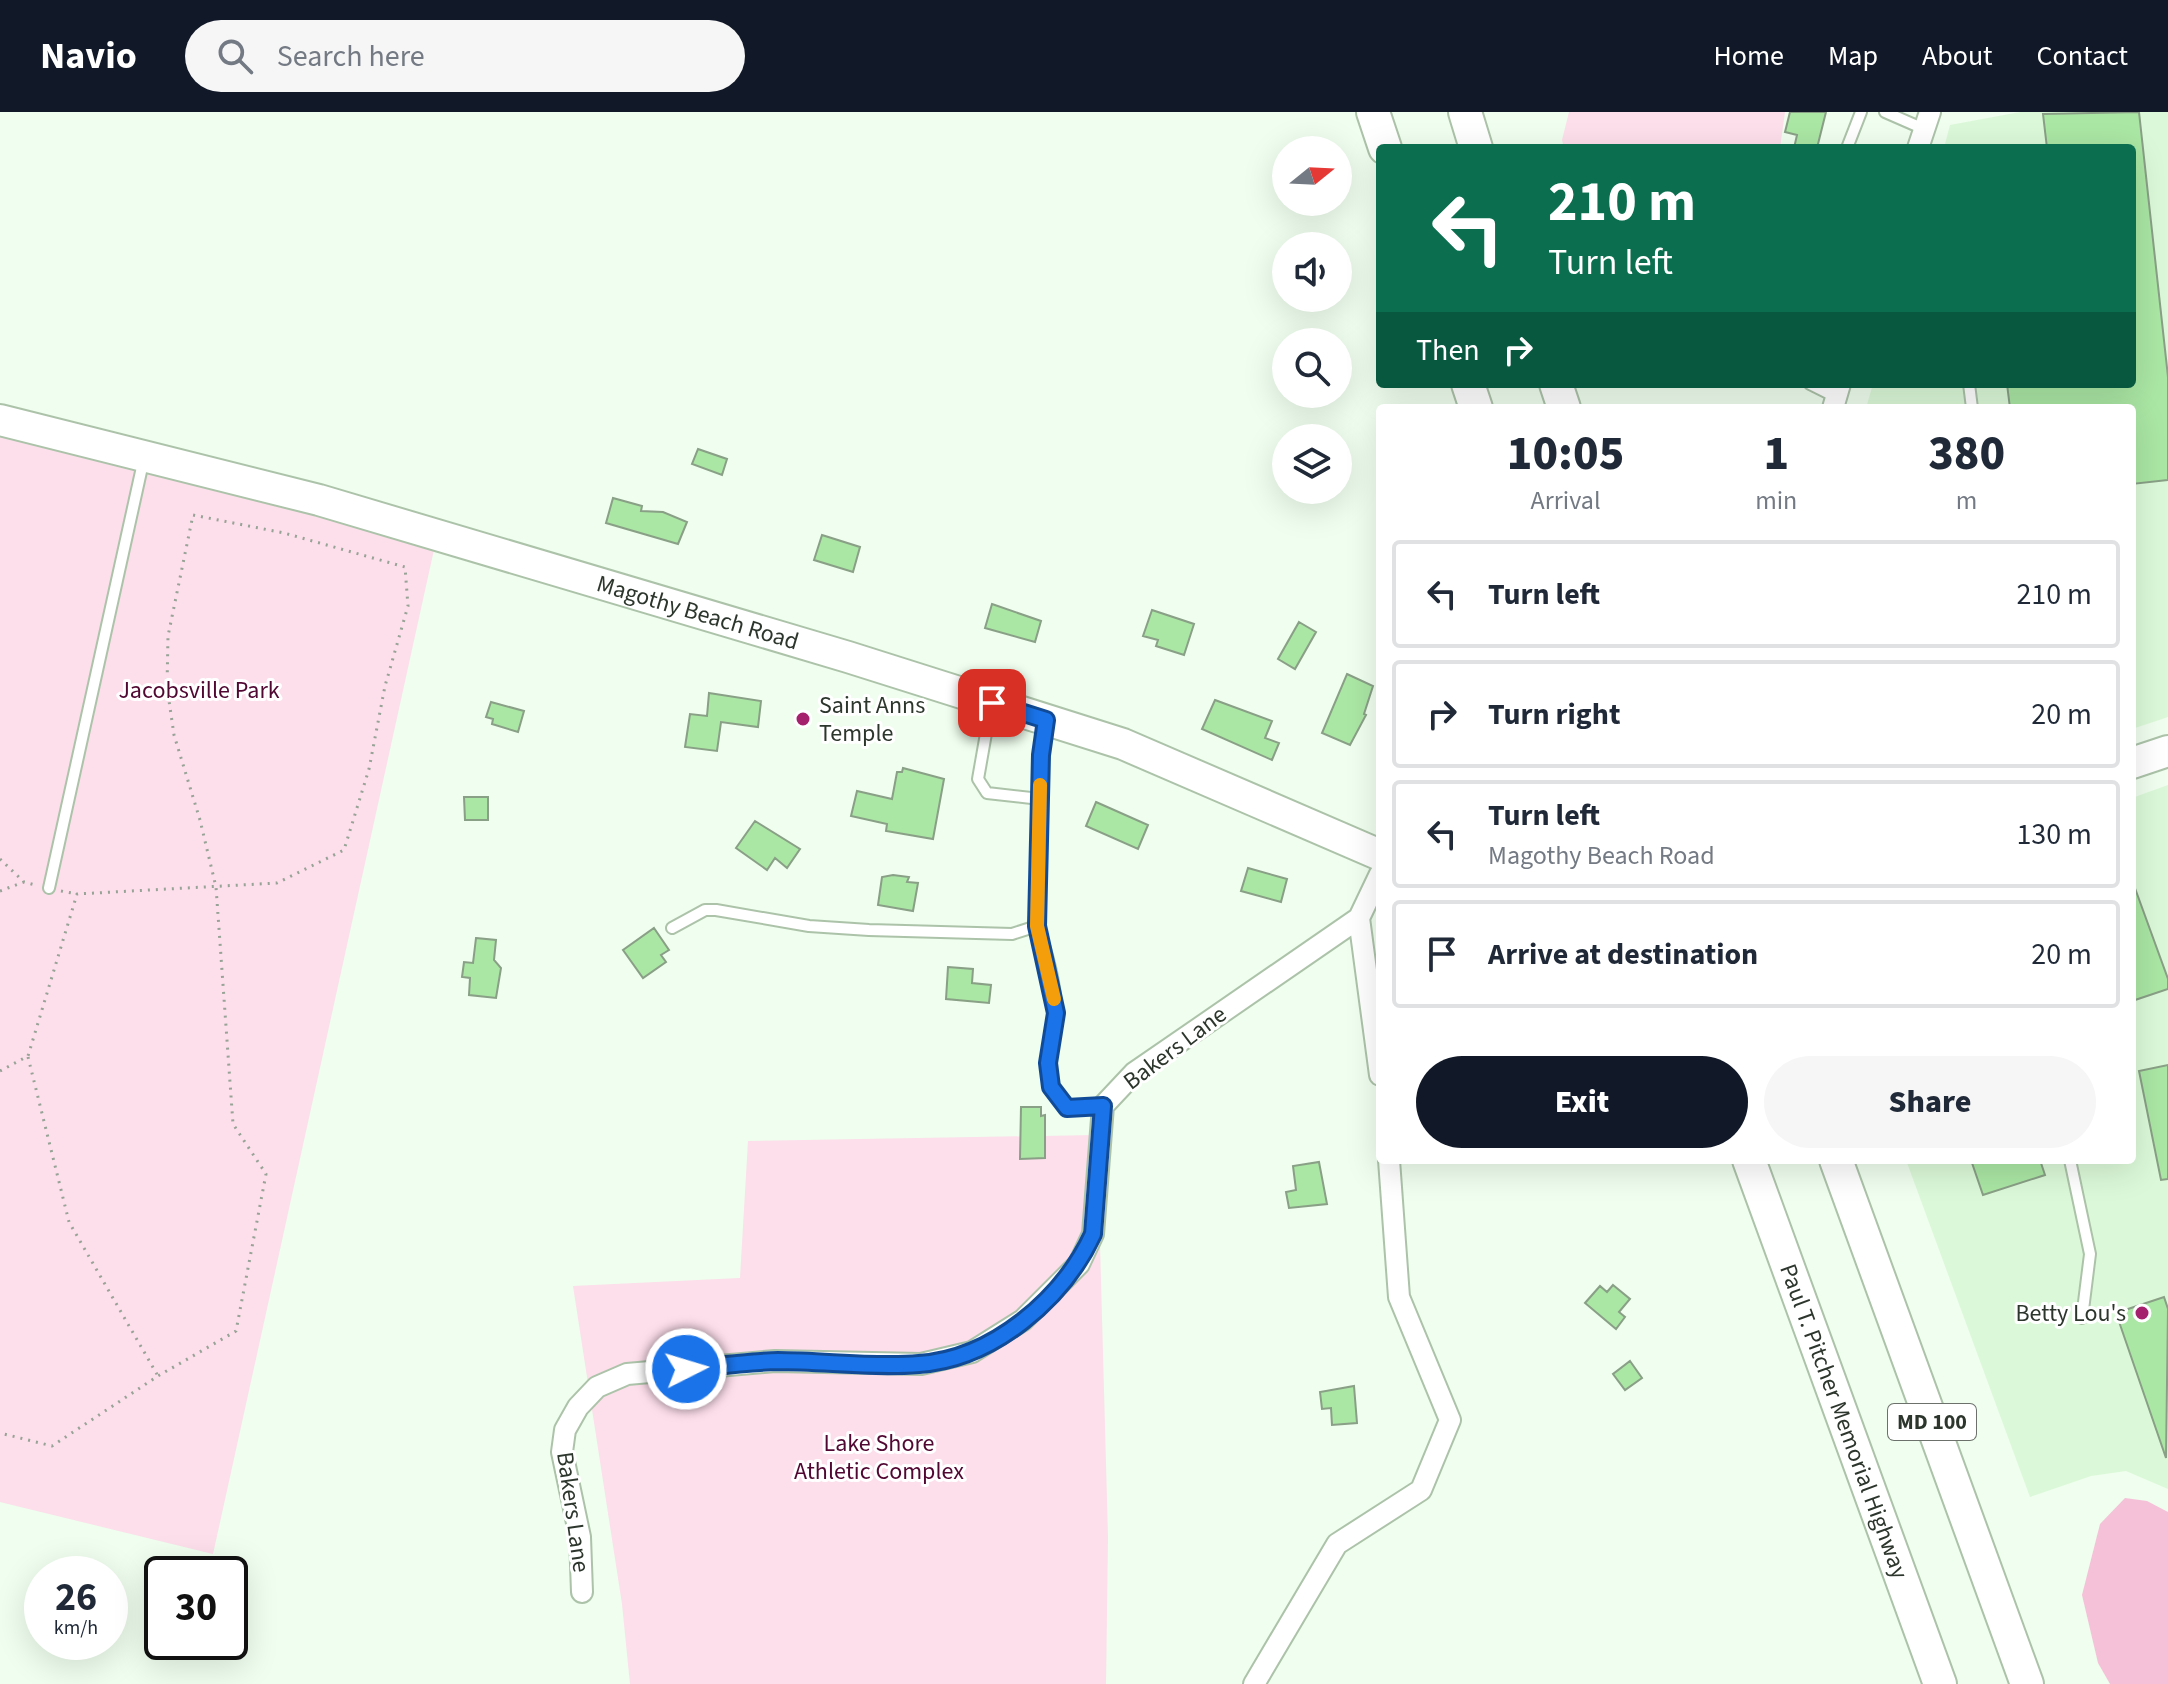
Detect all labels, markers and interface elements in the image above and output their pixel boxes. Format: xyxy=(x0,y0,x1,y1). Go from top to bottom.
search box xyxy=(185,20,745,92)
text: Navio xyxy=(40,29,137,83)
icon: search xyxy=(213,34,257,78)
text: Search here xyxy=(277,35,425,78)
text: Home xyxy=(1713,36,1784,76)
text: Map xyxy=(1828,36,1878,76)
text: About xyxy=(1922,36,1993,76)
text: Contact xyxy=(2037,36,2128,76)
north arrow xyxy=(1272,136,1352,216)
map controls xyxy=(1272,136,1352,504)
text: 210 m xyxy=(1548,163,1696,242)
icon: left xyxy=(1416,176,1520,280)
button: sound xyxy=(1272,232,1352,312)
text: Turn left xyxy=(1548,237,1673,288)
button: search xyxy=(1272,328,1352,408)
icon: right xyxy=(1496,328,1540,372)
text: Then xyxy=(1416,329,1480,372)
text: 10:05 xyxy=(1507,420,1624,488)
text: 1 xyxy=(1763,420,1789,488)
text: 380 xyxy=(1928,420,2005,488)
button: layers xyxy=(1272,424,1352,504)
text: Arrival xyxy=(1531,482,1601,519)
text: min xyxy=(1755,482,1797,519)
text: m xyxy=(1956,482,1977,519)
street label: Magothy Beach Road xyxy=(592,566,803,659)
icon: left xyxy=(1420,572,1464,616)
text: Turn left xyxy=(1488,573,1600,616)
text: 210 m xyxy=(2016,573,2092,616)
pin xyxy=(958,669,1026,737)
park label: Jacobsville Park xyxy=(118,673,280,708)
icon: arrive xyxy=(970,681,1014,725)
place label: Saint Anns Temple xyxy=(819,688,925,751)
icon: right xyxy=(1420,692,1464,736)
text: Turn right xyxy=(1488,693,1620,736)
text: 20 m xyxy=(2031,693,2092,736)
marker: Saint Anns Temple xyxy=(794,710,812,728)
text: Turn left xyxy=(1488,794,1600,837)
icon: left xyxy=(1420,812,1464,856)
text: 130 m xyxy=(2016,813,2092,856)
text: Magothy Beach Road xyxy=(1488,837,1715,874)
icon: arrive xyxy=(1420,932,1464,976)
text: Arrive at destination xyxy=(1488,933,1758,976)
text: 20 m xyxy=(2031,933,2092,976)
street label: Bakers Lane xyxy=(1116,997,1234,1099)
button: Exit xyxy=(1416,1056,1748,1148)
button: Share xyxy=(1764,1056,2096,1148)
street label: Paul T. Pitcher Memorial Highway xyxy=(1771,1259,1918,1584)
place label: Betty Lou's xyxy=(2015,1296,2126,1331)
marker: Betty Lou's xyxy=(2133,1304,2151,1322)
position arrow xyxy=(644,1327,728,1411)
road number: MD 100 xyxy=(1888,1404,1976,1440)
park label: Lake Shore Athletic Complex xyxy=(794,1426,964,1489)
street label: Bakers Lane xyxy=(547,1449,599,1575)
speed limit sign: 30 xyxy=(144,1556,248,1660)
text: 26 xyxy=(55,1569,97,1626)
text: km/h xyxy=(54,1614,98,1642)

